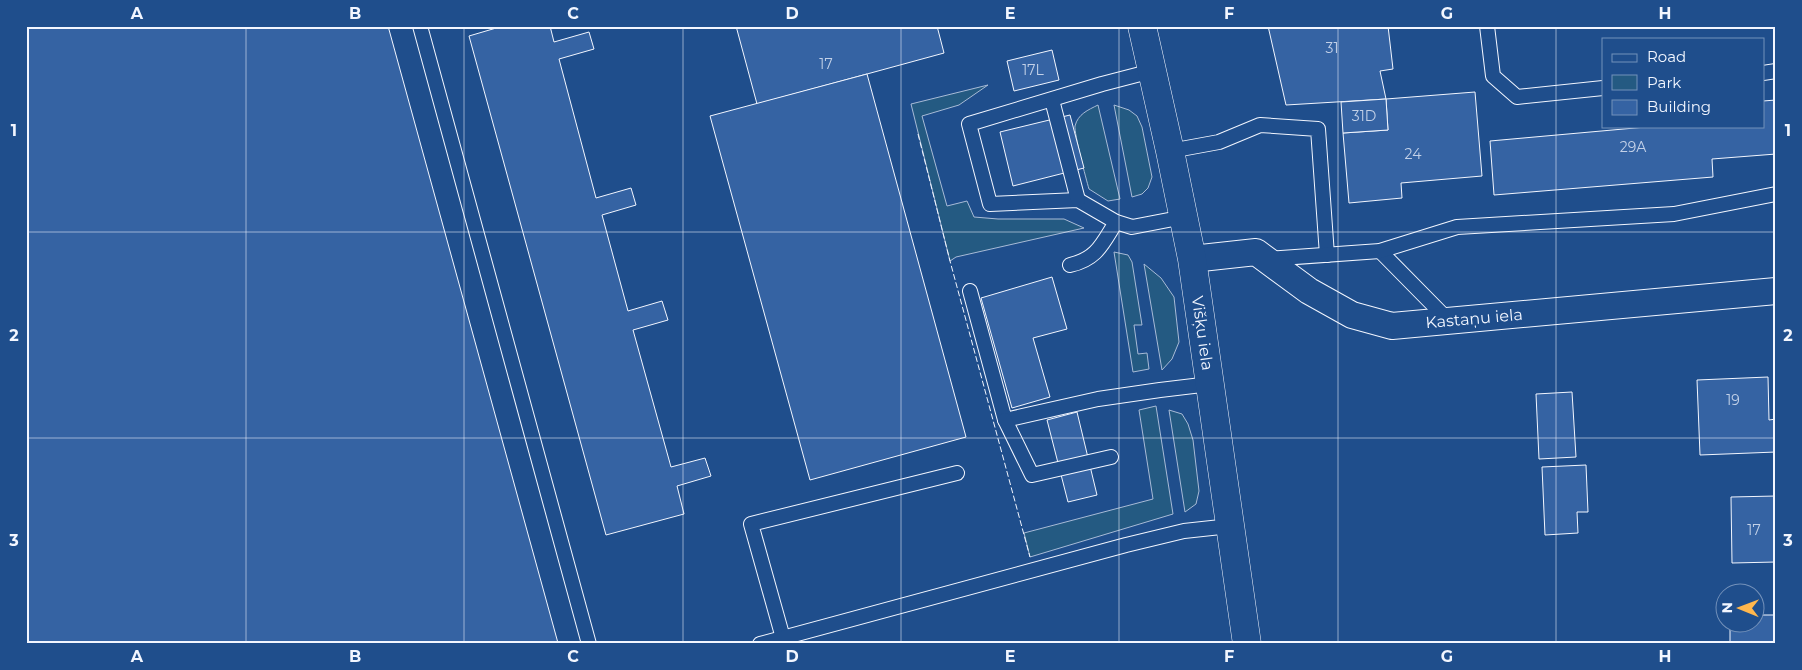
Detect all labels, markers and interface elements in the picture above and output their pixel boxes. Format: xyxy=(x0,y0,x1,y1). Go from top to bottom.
text: A xyxy=(130,4,144,23)
text: B xyxy=(349,4,361,23)
text: C xyxy=(567,4,579,23)
text: D xyxy=(785,4,799,23)
text: E xyxy=(1005,4,1015,23)
text: F xyxy=(1224,4,1234,23)
text: G xyxy=(1441,4,1453,23)
text: H xyxy=(1659,4,1671,23)
legend xyxy=(1602,38,1764,128)
house number: 31 xyxy=(1326,39,1338,57)
text: Road xyxy=(1647,47,1686,66)
house number: 17 xyxy=(819,55,833,73)
house number: 17L xyxy=(1022,61,1045,79)
text: Park xyxy=(1647,73,1681,92)
text: Building xyxy=(1647,97,1711,116)
house number: 31D xyxy=(1352,107,1376,125)
text: 1 xyxy=(11,121,17,140)
text: 1 xyxy=(1785,121,1791,140)
house number: 29A xyxy=(1620,138,1647,156)
house number: 24 xyxy=(1405,145,1422,163)
street label: Višķu iela xyxy=(1187,295,1217,372)
street label: Kastaņu iela xyxy=(1425,305,1524,333)
text: 2 xyxy=(9,326,19,345)
text: 2 xyxy=(1783,326,1793,345)
house number: 19 xyxy=(1726,391,1740,409)
house number: 17 xyxy=(1747,521,1761,539)
text: 3 xyxy=(8,531,19,550)
text: 3 xyxy=(1782,531,1793,550)
north arrow xyxy=(1714,582,1764,632)
text: N xyxy=(1718,602,1736,614)
text: A xyxy=(130,647,144,666)
text: B xyxy=(349,647,361,666)
text: C xyxy=(567,647,579,666)
text: D xyxy=(785,647,799,666)
text: E xyxy=(1005,647,1015,666)
text: F xyxy=(1224,647,1234,666)
text: G xyxy=(1441,647,1453,666)
text: H xyxy=(1659,647,1671,666)

